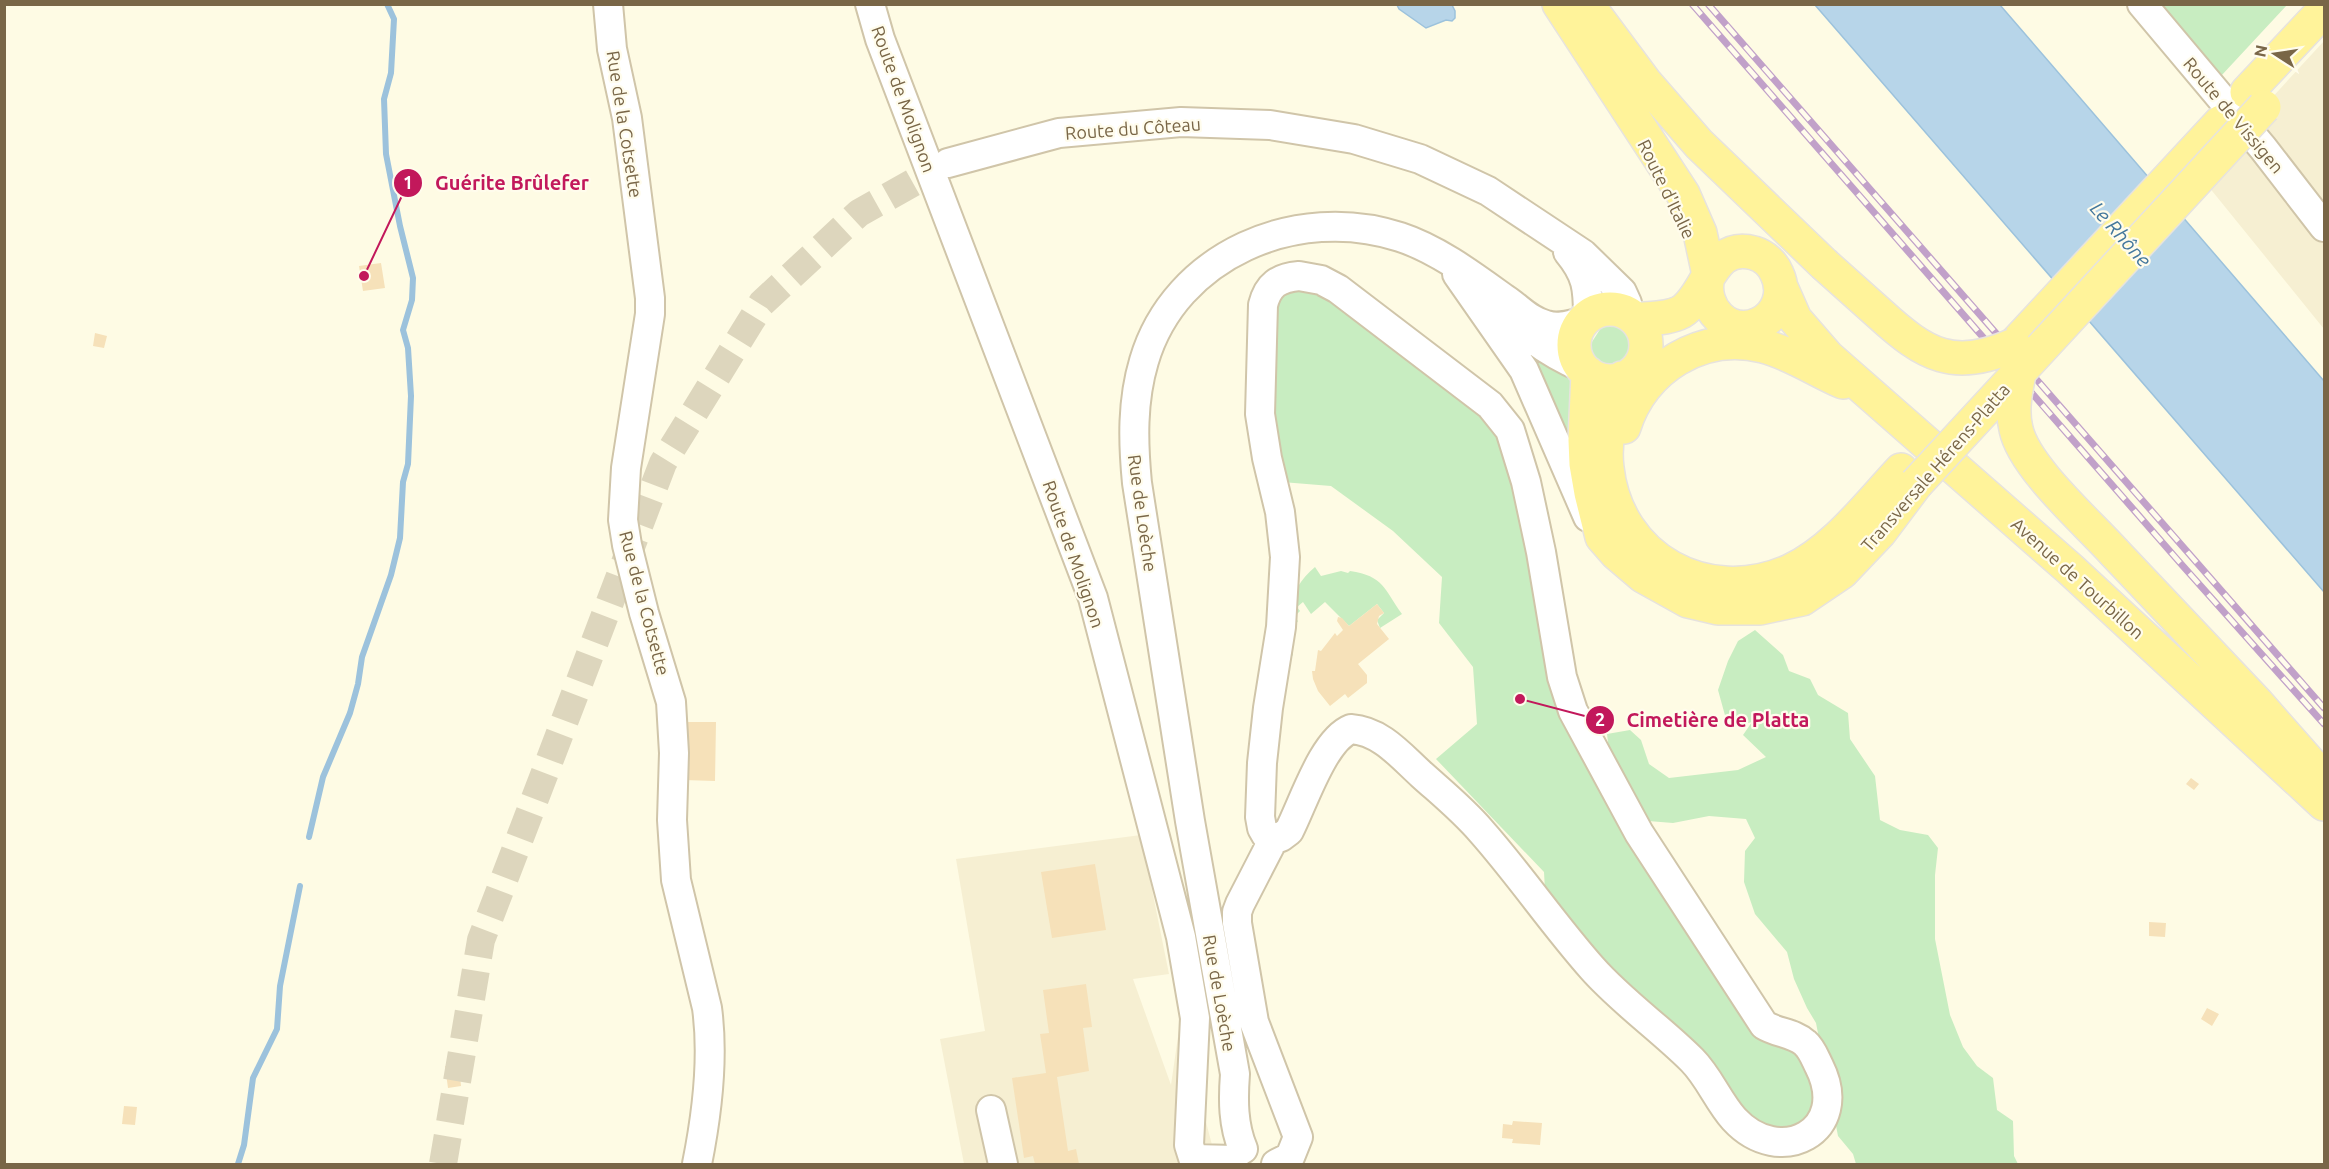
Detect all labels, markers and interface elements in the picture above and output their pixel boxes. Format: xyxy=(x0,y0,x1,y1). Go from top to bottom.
street label: Route de Molignon xyxy=(868,23,940,175)
north arrow xyxy=(2245,24,2305,84)
text: N xyxy=(2250,43,2270,59)
street label: Rue de la Cotsette xyxy=(603,49,647,199)
street label: Route de Vissigen xyxy=(2180,53,2288,177)
street label: Route du Côteau xyxy=(1064,113,1202,143)
street label: Route d'Italie xyxy=(1634,136,1700,242)
callout: Guérite Brûlefer xyxy=(393,164,601,202)
text: Guérite Brûlefer xyxy=(435,171,590,194)
text: 1 xyxy=(403,172,413,192)
water label: Le Rhône xyxy=(2086,197,2156,271)
street label: Transversale Hérens-Platta xyxy=(1857,379,2013,555)
street label: Rue de Loèche xyxy=(1125,453,1161,573)
street label: Route de Molignon xyxy=(1039,478,1109,630)
street label: Avenue de Tourbillon xyxy=(2008,513,2148,643)
street label: Rue de la Cotsette xyxy=(616,529,674,677)
callout: Cimetière de Platta xyxy=(1585,701,1822,739)
text: Cimetière de Platta xyxy=(1627,708,1809,731)
text: 2 xyxy=(1595,709,1605,729)
street label: Rue de Loèche xyxy=(1200,933,1240,1053)

